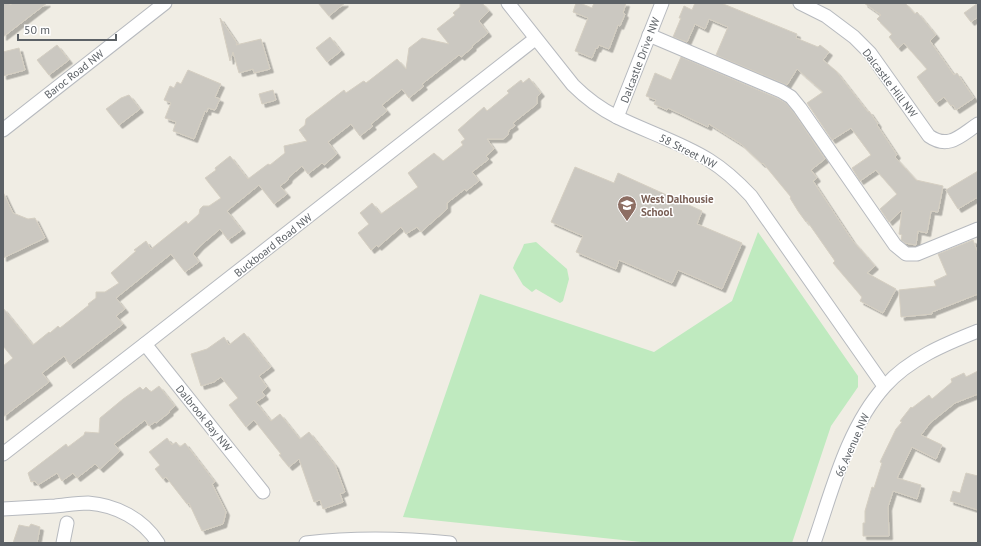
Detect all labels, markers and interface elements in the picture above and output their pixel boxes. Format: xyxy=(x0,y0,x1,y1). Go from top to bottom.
street label: Dalcastle Drive NW xyxy=(617,14,663,105)
scale bar xyxy=(18,16,116,42)
text: 50 m xyxy=(24,22,50,37)
street label: Baroc Road NW xyxy=(41,46,107,102)
street label: Dalcastle Hill NW xyxy=(860,46,921,121)
street label: 58 Street NW xyxy=(657,131,720,172)
place label: West Dalhousie School xyxy=(641,192,714,219)
school or university icon: West Dalhousie School xyxy=(616,194,638,222)
street label: Buckboard Road NW xyxy=(231,210,316,280)
street label: Dalbrook Bay NW xyxy=(173,382,236,455)
street label: 66 Avenue NW xyxy=(832,410,873,479)

